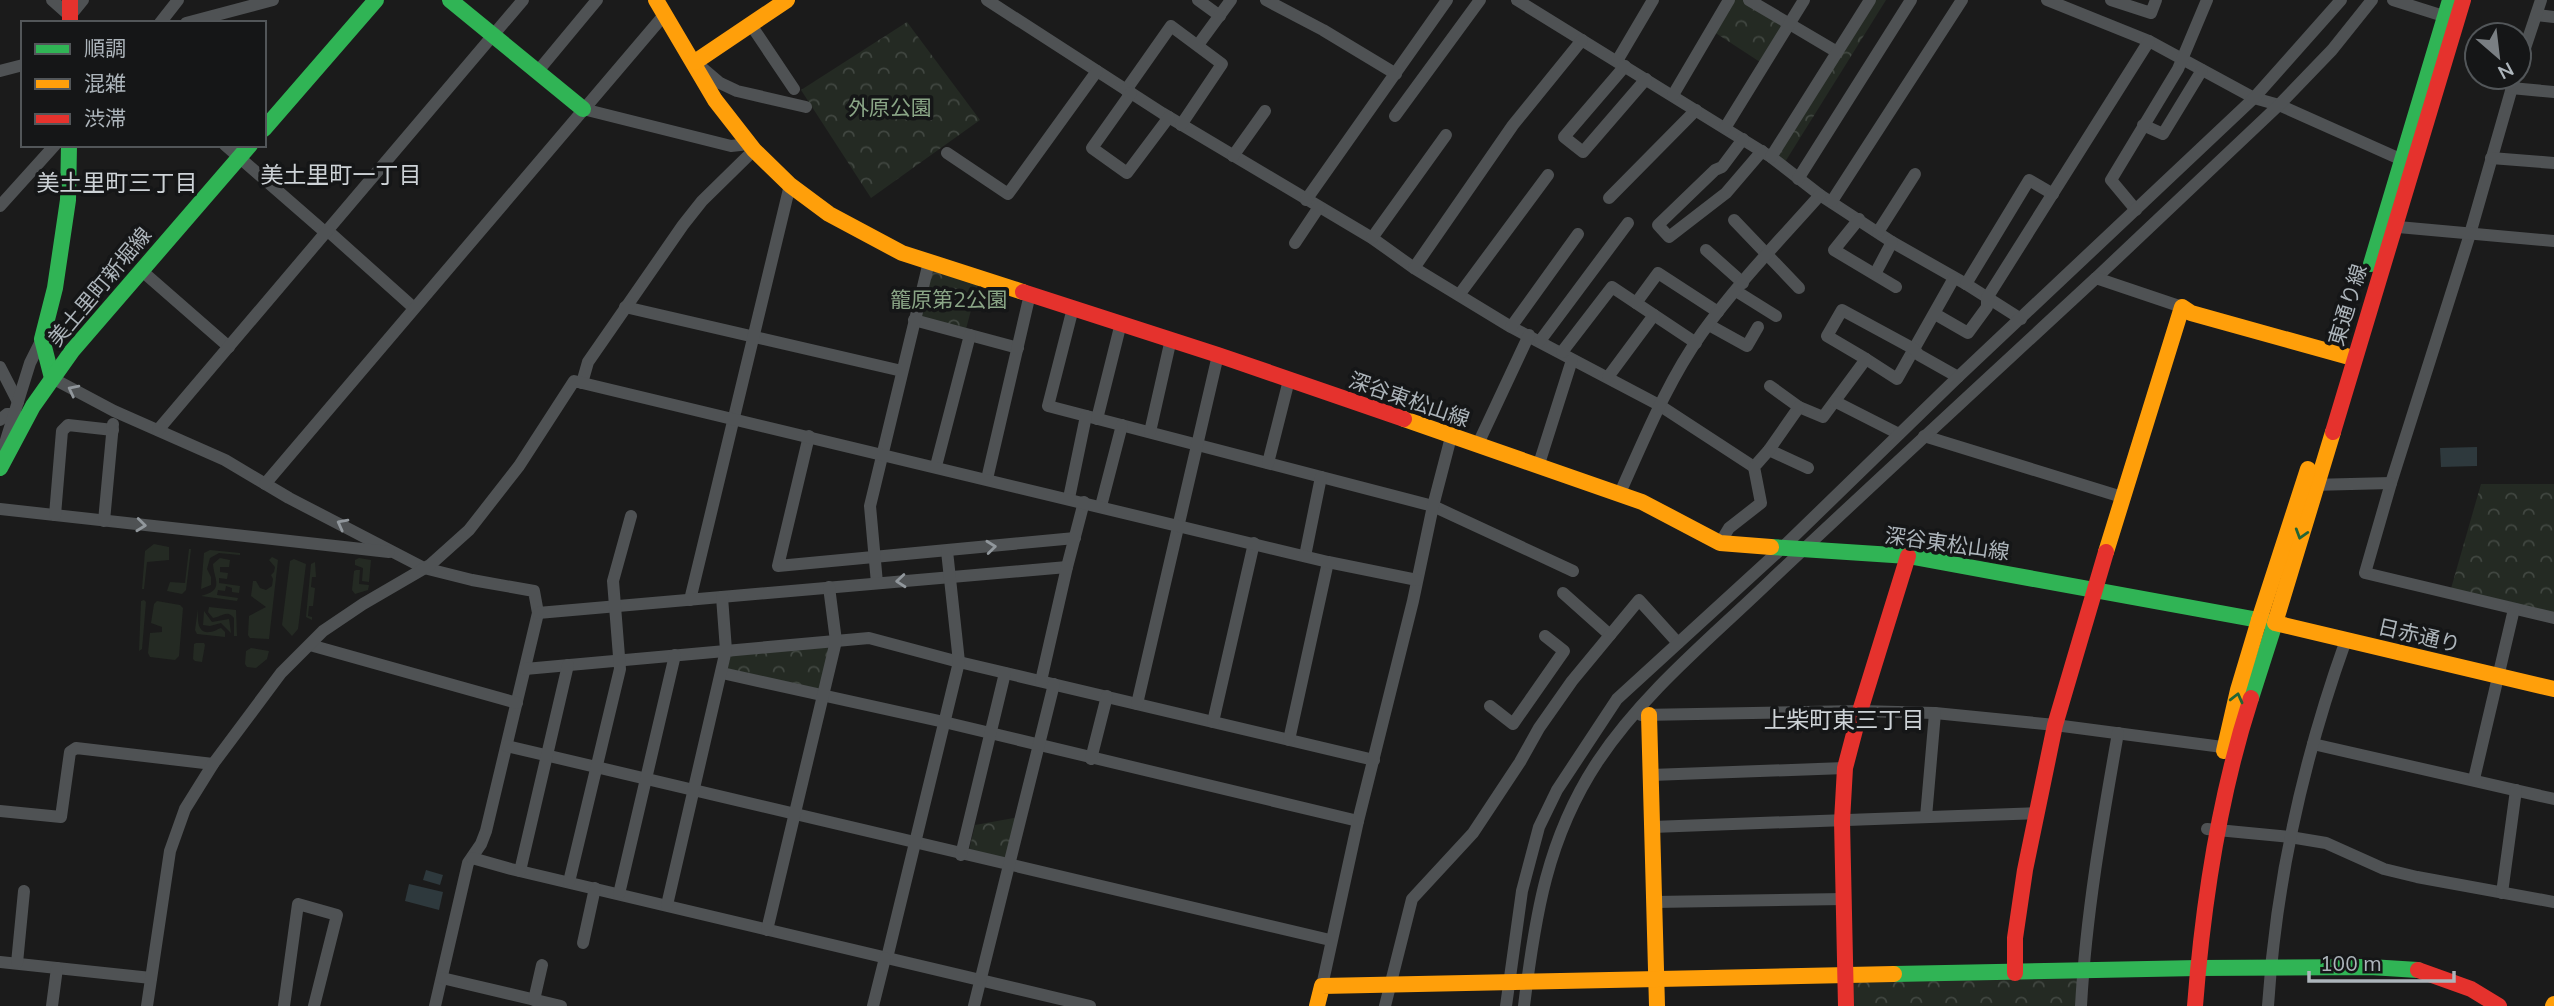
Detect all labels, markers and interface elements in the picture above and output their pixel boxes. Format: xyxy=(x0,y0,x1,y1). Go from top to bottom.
legend xyxy=(21,21,266,147)
north arrow xyxy=(2463,21,2533,91)
text: 順調 xyxy=(84,35,126,61)
text: N xyxy=(2494,57,2518,85)
text: 混雑 xyxy=(84,70,126,96)
park label: 外原公園 xyxy=(848,94,932,120)
text: 渋滞 xyxy=(84,105,126,131)
district label: 美土里町一丁目 xyxy=(261,160,422,189)
district label: 美土里町三丁目 xyxy=(37,168,198,197)
street label: 美土里町新堀線 xyxy=(42,222,156,351)
street label: 東通り線 xyxy=(2322,261,2372,349)
park label: 籠原第2公園 xyxy=(890,286,1008,312)
street label: 深谷東松山線 xyxy=(1346,366,1473,432)
one-way arrow xyxy=(68,384,80,398)
one-way arrow xyxy=(136,517,147,532)
one-way arrow xyxy=(337,519,349,533)
street label: 深谷東松山線 xyxy=(1883,521,2011,565)
one-way arrow xyxy=(2294,528,2309,540)
one-way arrow xyxy=(986,540,997,555)
one-way arrow xyxy=(895,573,906,588)
street label: 日赤通り xyxy=(2375,613,2463,657)
one-way arrow xyxy=(2229,692,2243,704)
district label: 上柴町東三丁目 xyxy=(1764,705,1925,734)
scale bar xyxy=(2309,940,2454,984)
text: 100 m xyxy=(2320,950,2382,976)

